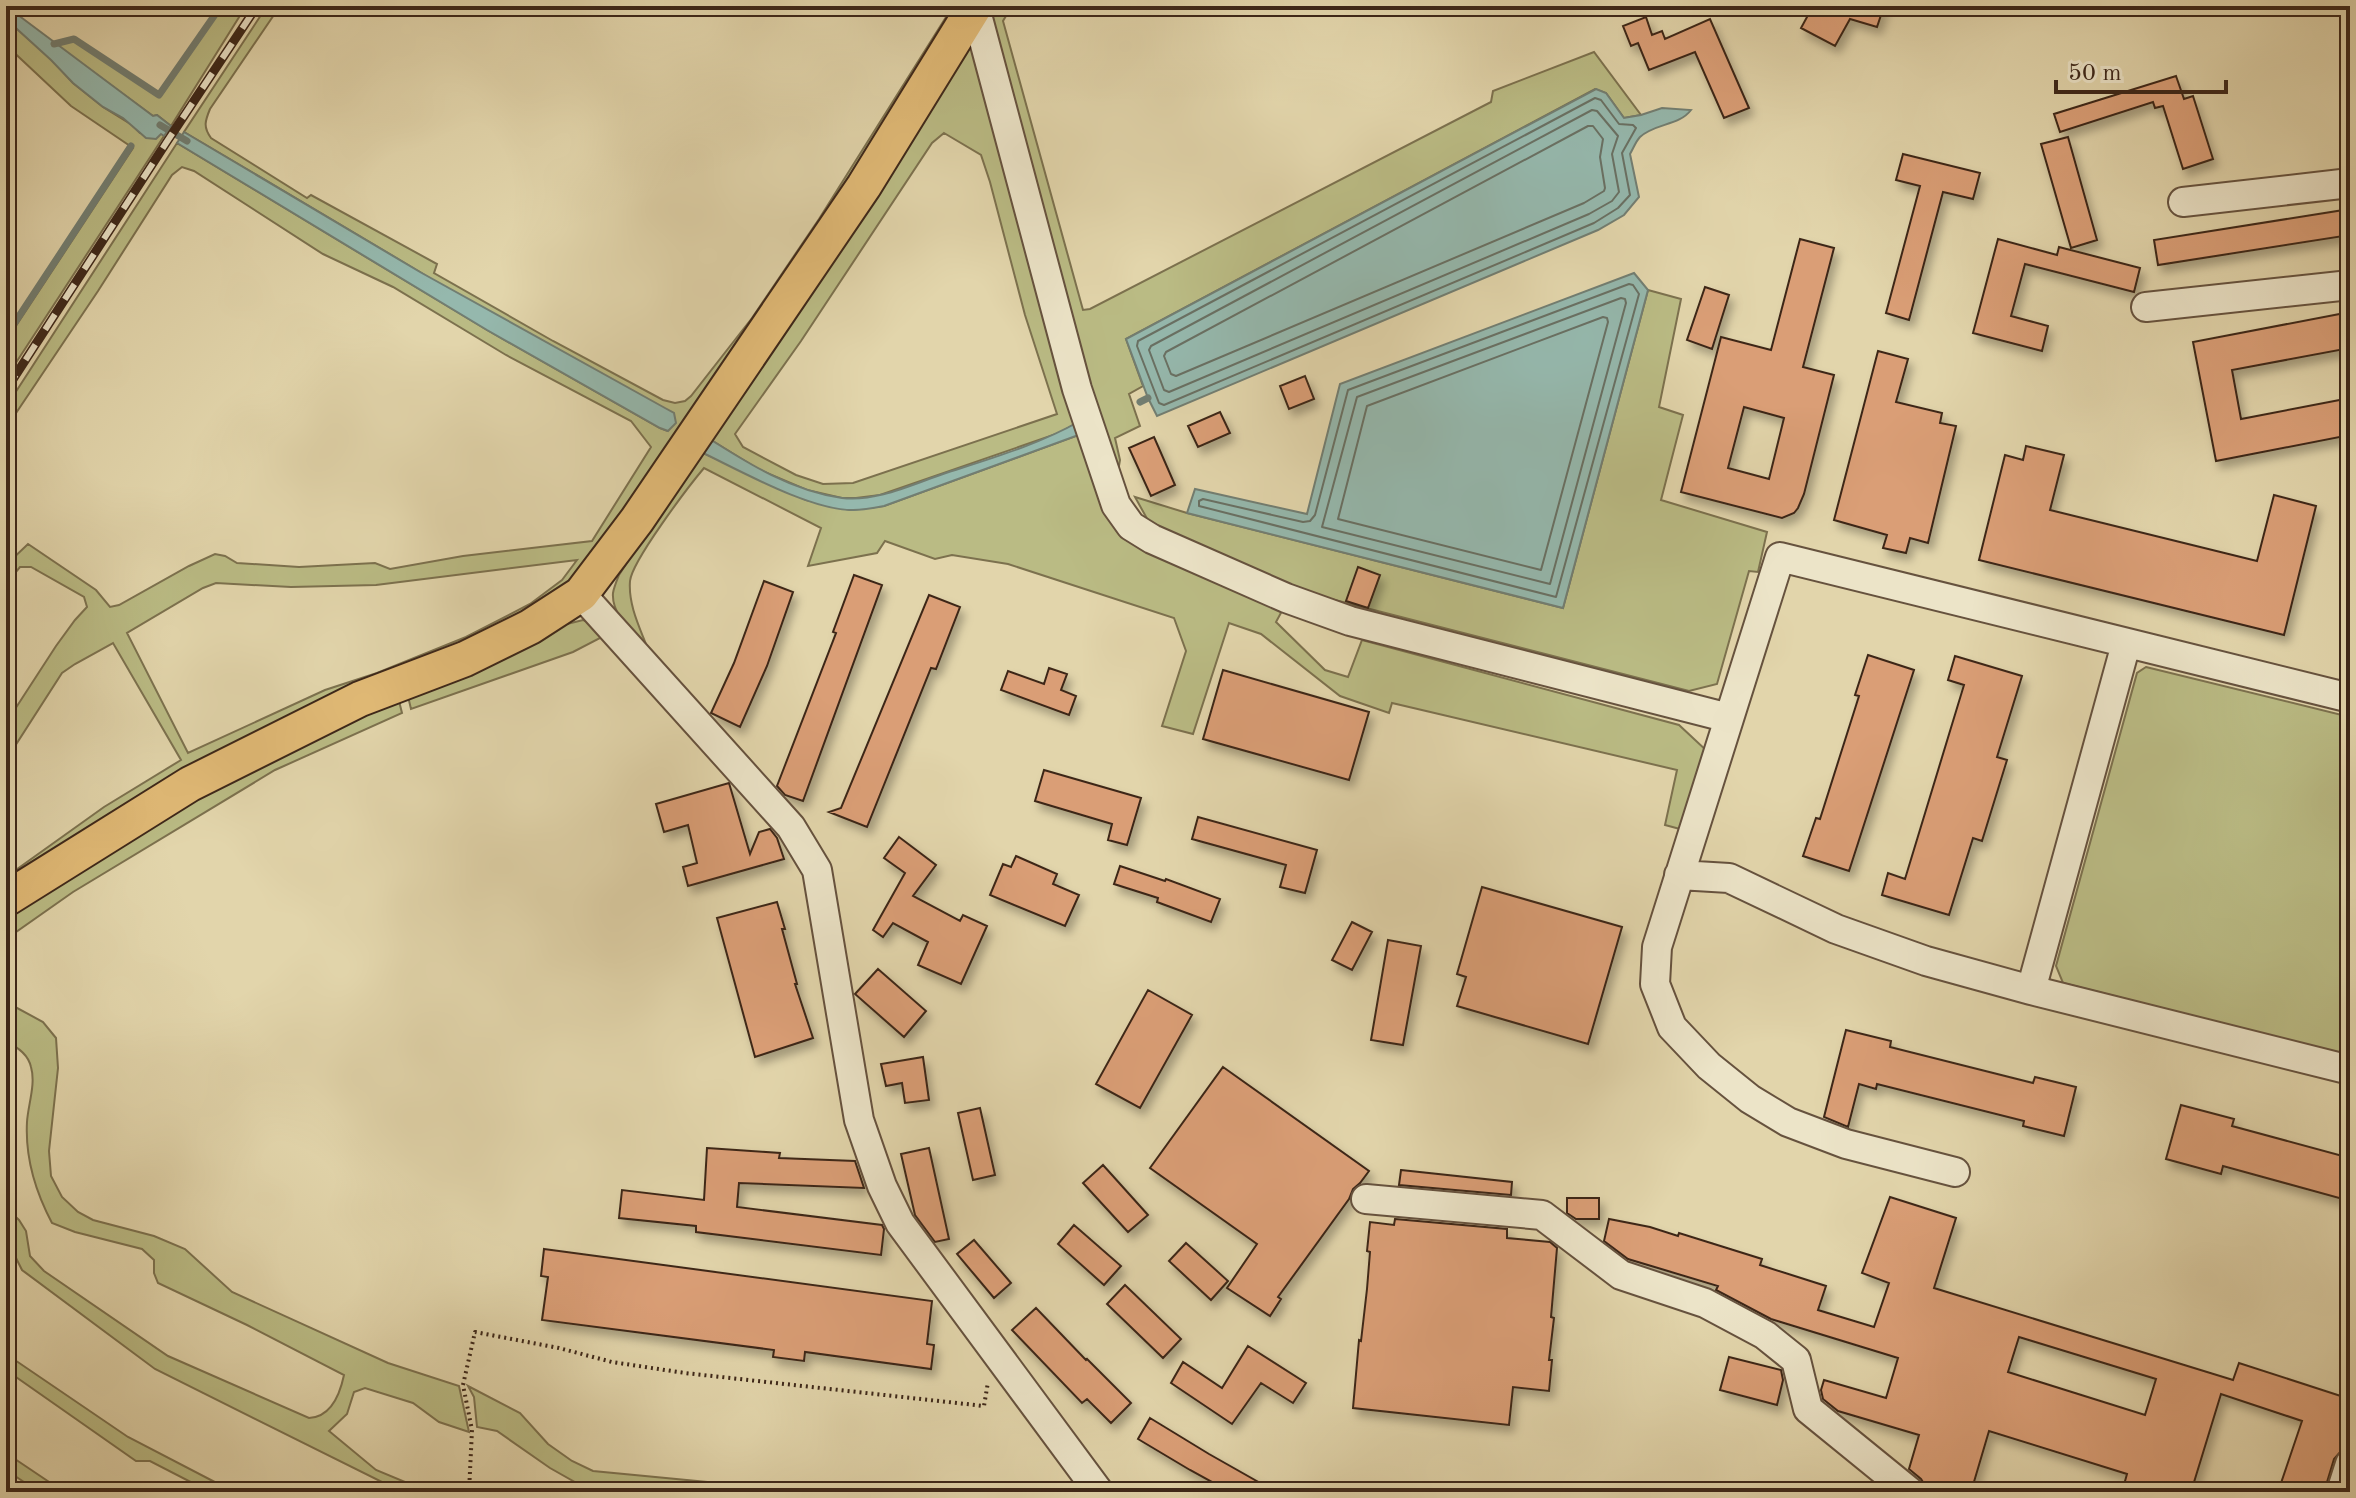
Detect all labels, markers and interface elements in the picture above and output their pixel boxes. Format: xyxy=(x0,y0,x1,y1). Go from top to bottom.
scale bar xyxy=(2056,44,2226,94)
text: 50 m xyxy=(2068,62,2122,86)

